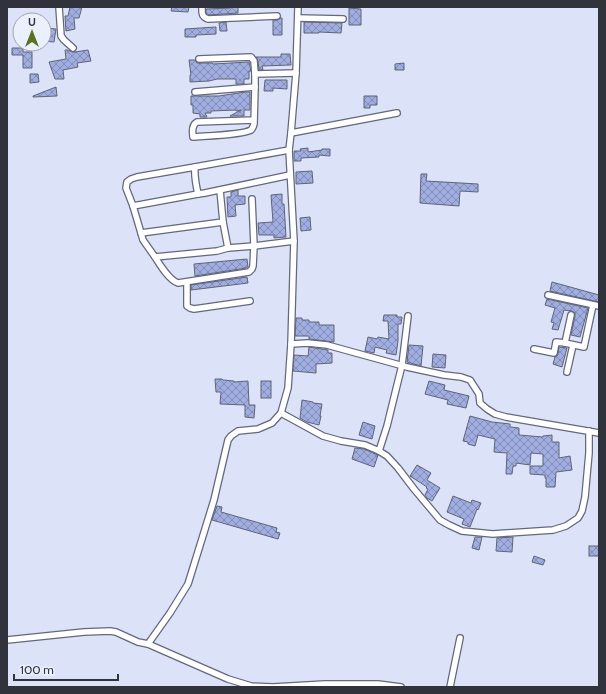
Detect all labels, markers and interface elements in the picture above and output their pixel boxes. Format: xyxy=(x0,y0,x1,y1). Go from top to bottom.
north arrow xyxy=(12,12,52,52)
text: U xyxy=(28,15,36,29)
scale bar xyxy=(14,656,118,682)
text: 100 m xyxy=(20,662,54,677)

